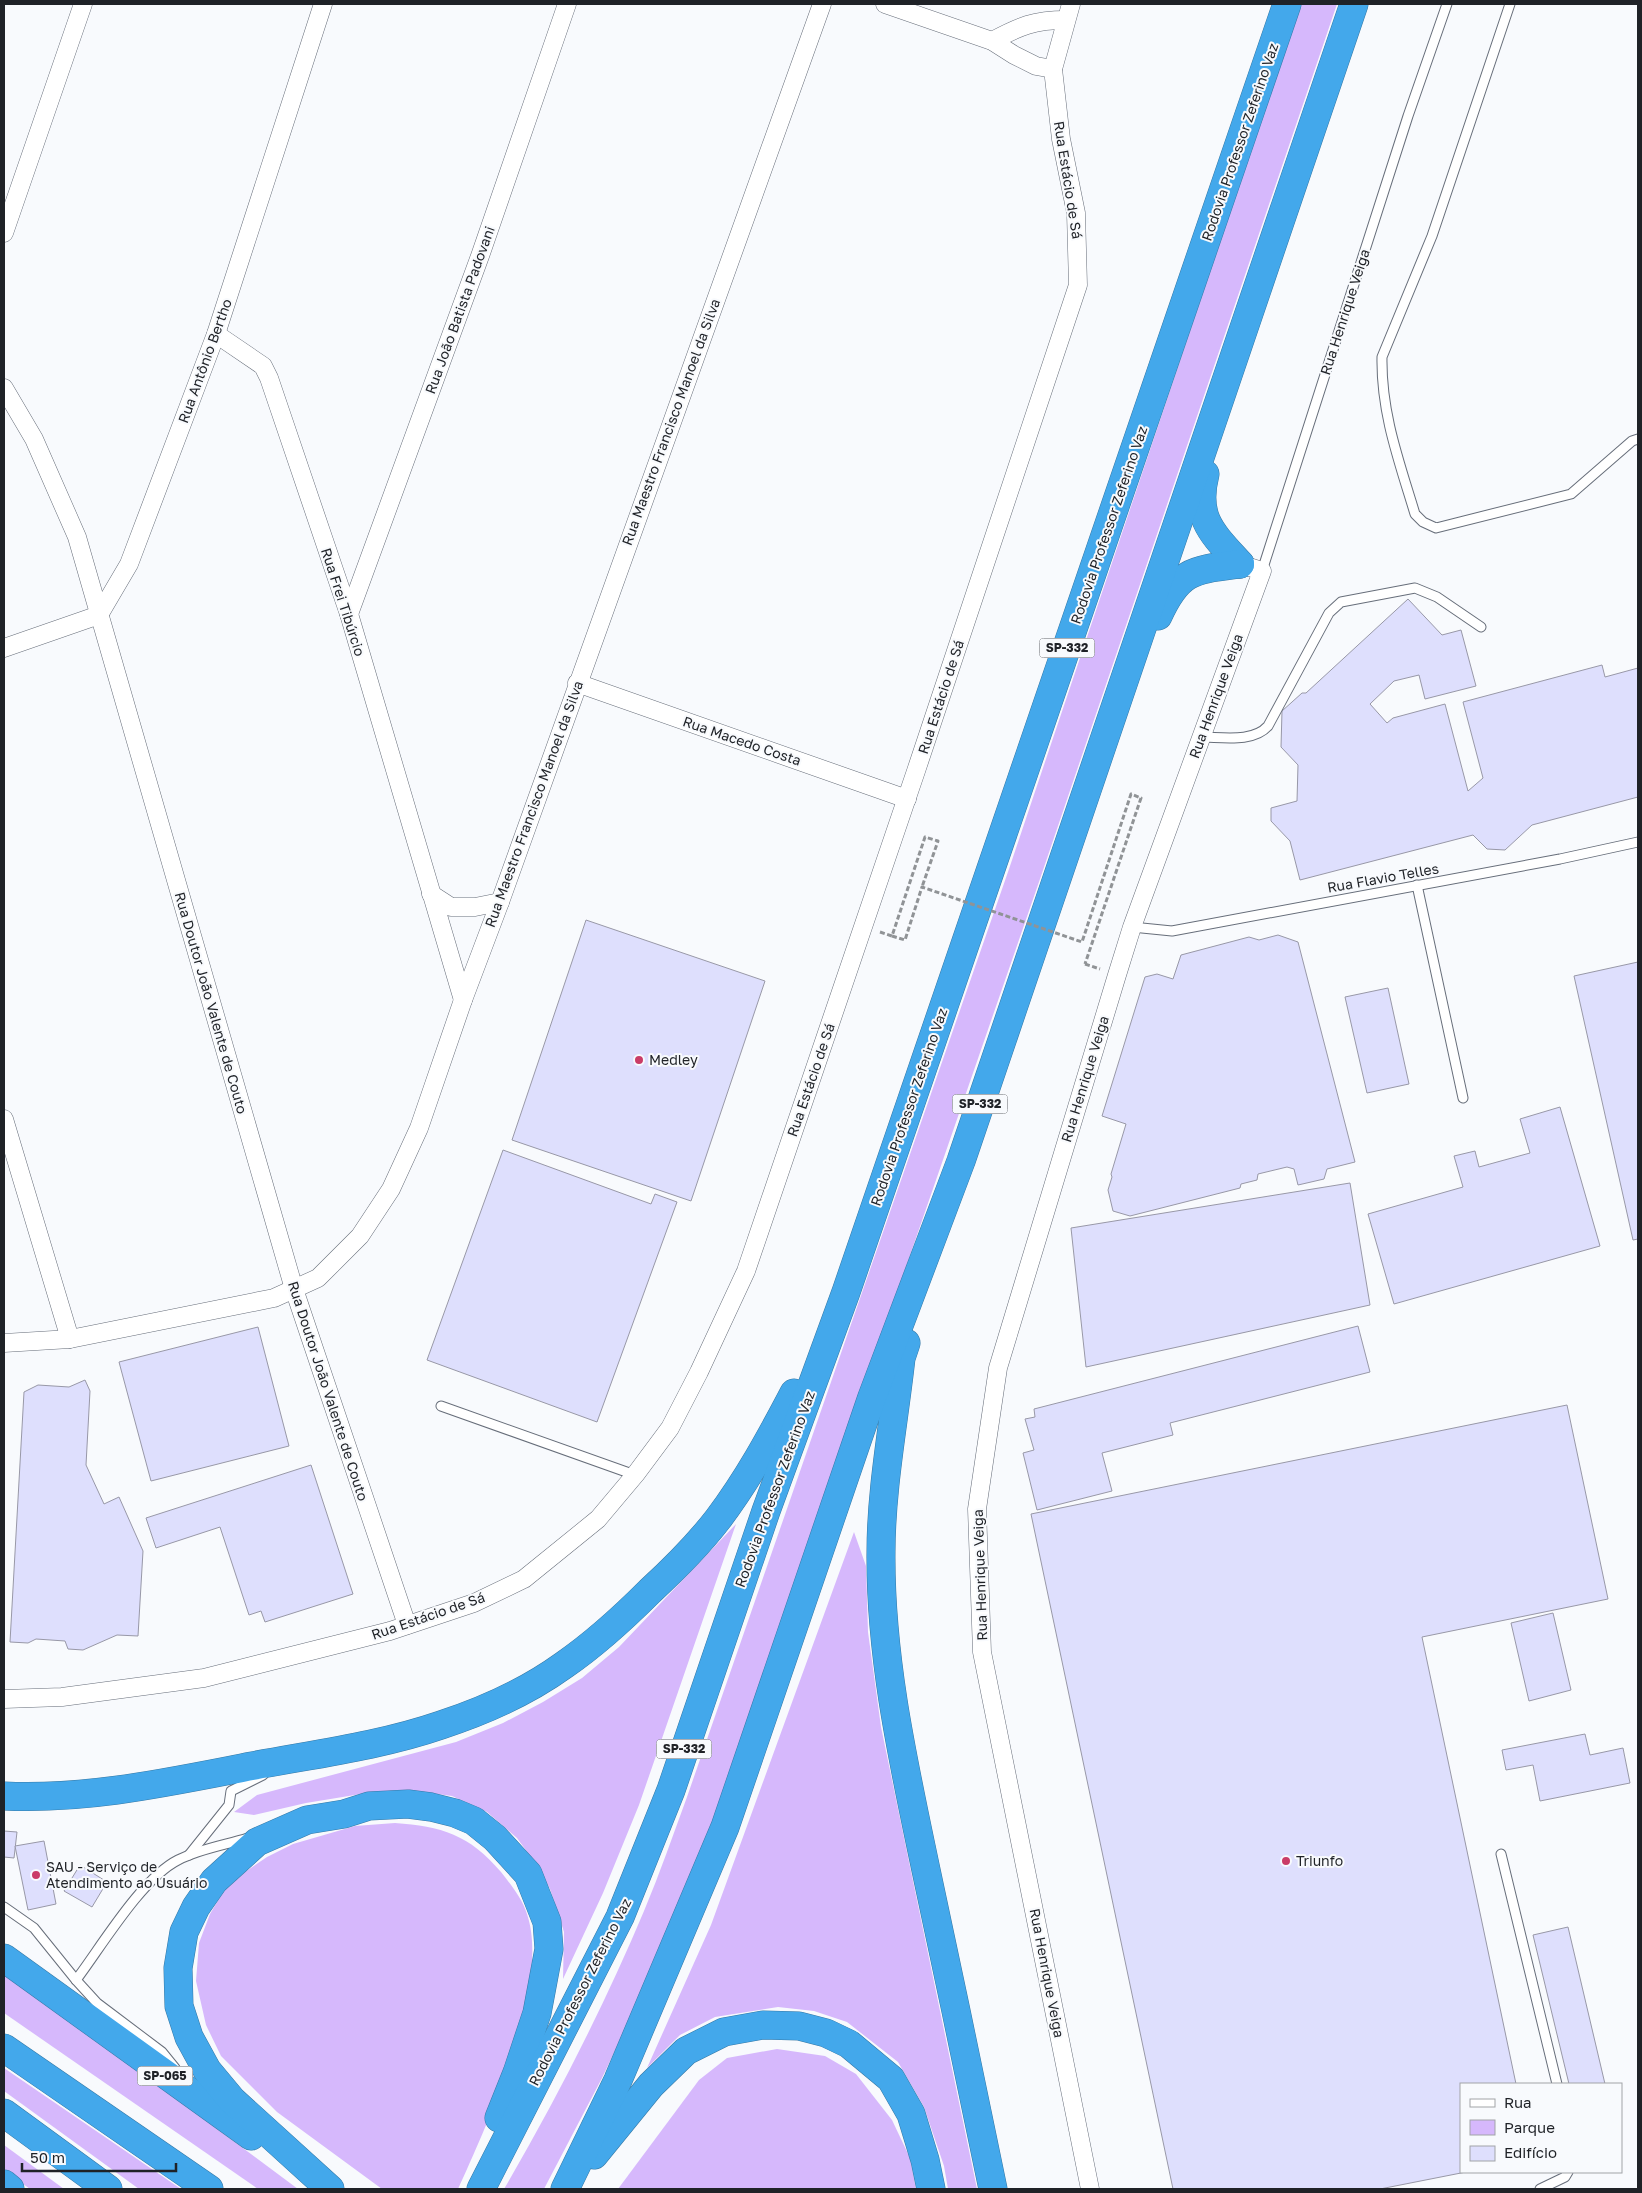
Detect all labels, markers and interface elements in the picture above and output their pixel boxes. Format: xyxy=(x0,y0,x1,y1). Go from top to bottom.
street label: Rodovia Professor Zeferino Vaz xyxy=(1198,41,1281,243)
street label: Rua Estácio de Sá xyxy=(1051,120,1086,240)
street label: Rua João Batista Padovani xyxy=(421,224,498,396)
street label: Rua Henrique Veiga xyxy=(1316,247,1373,377)
street label: Rua Antônio Bertho xyxy=(174,296,235,425)
street label: Rua Maestro Francisco Manoel da Silva xyxy=(618,296,723,547)
street label: Rodovia Professor Zeferino Vaz xyxy=(1067,424,1150,626)
street label: Rua Frei Tibúrcio xyxy=(318,546,369,658)
street label: Rua Henrique Veiga xyxy=(1185,631,1246,760)
street label: Rua Estácio de Sá xyxy=(914,638,967,756)
road number: SP-332 xyxy=(1040,638,1094,658)
street label: Rua Maestro Francisco Manoel da Silva xyxy=(481,678,586,929)
street label: Rua Macedo Costa xyxy=(681,712,804,769)
street label: Rua Flavio Telles xyxy=(1326,859,1440,896)
street label: Rua Doutor João Valente de Couto xyxy=(172,890,251,1116)
street label: Rodovia Professor Zeferino Vaz xyxy=(867,1006,950,1208)
street label: Rua Henrique Veiga xyxy=(1057,1014,1112,1144)
street label: Rua Estácio de Sá xyxy=(783,1021,838,1139)
place label: Medley xyxy=(649,1051,698,1068)
marker: Medley xyxy=(633,1054,645,1066)
road number: SP-332 xyxy=(952,1094,1008,1114)
street label: Rua Doutor João Valente de Couto xyxy=(285,1279,372,1503)
street label: Rodovia Professor Zeferino Vaz xyxy=(731,1388,818,1589)
street label: Rua Henrique Veiga xyxy=(969,1509,990,1641)
street label: Rua Estácio de Sá xyxy=(369,1588,487,1643)
road number: SP-332 xyxy=(656,1740,712,1758)
place label: Triunfo xyxy=(1296,1852,1343,1869)
marker: Triunfo xyxy=(1280,1855,1292,1867)
place label: SAU - Serviço de Atendimento ao Usuário xyxy=(46,1858,207,1891)
marker: SAU - Serviço de Atendimento ao Usuário xyxy=(30,1869,42,1881)
street label: Rodovia Professor Zeferino Vaz xyxy=(525,1895,634,2088)
street label: Rua Henrique Veiga xyxy=(1027,1907,1068,2039)
road number: SP-065 xyxy=(138,2066,192,2086)
legend xyxy=(1460,2083,1622,2173)
text: Rua xyxy=(1504,2093,1531,2111)
text: Parque xyxy=(1504,2118,1555,2136)
scale bar xyxy=(22,2140,176,2172)
text: Edifício xyxy=(1504,2143,1557,2161)
text: 50 m xyxy=(30,2148,65,2166)

